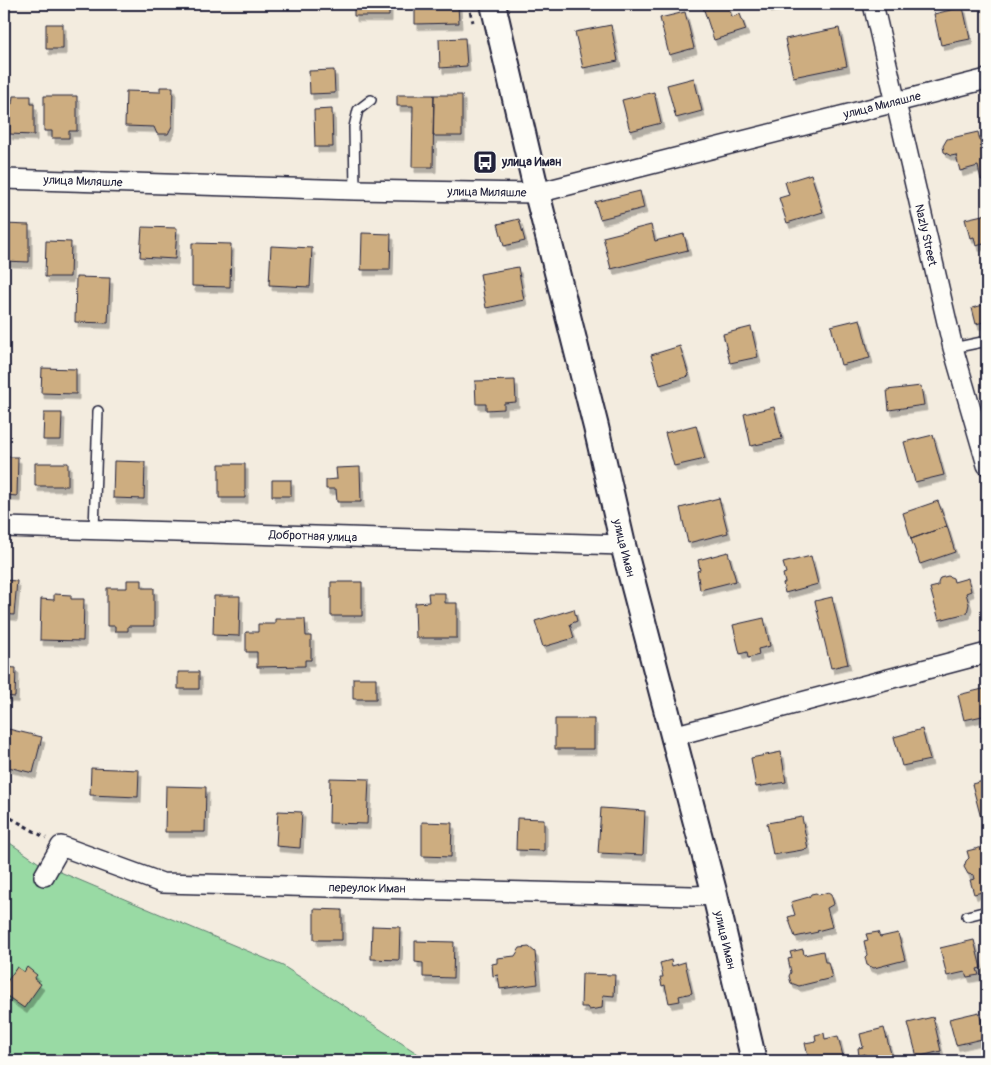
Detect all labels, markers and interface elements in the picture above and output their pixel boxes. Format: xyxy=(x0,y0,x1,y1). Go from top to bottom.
street label: улица Миляшле xyxy=(841,89,922,123)
bus stop icon: улица Иман xyxy=(472,149,498,175)
place label: улица Иман xyxy=(501,155,561,170)
street label: улица Миляшле xyxy=(42,173,123,190)
street label: улица Миляшле xyxy=(446,184,527,201)
street label: Nazly Street xyxy=(911,203,940,268)
street label: улица Иман xyxy=(609,517,638,579)
street label: Добротная улица xyxy=(268,527,358,546)
street label: переулок Иман xyxy=(328,880,406,897)
street label: улица Иман xyxy=(710,909,738,971)

